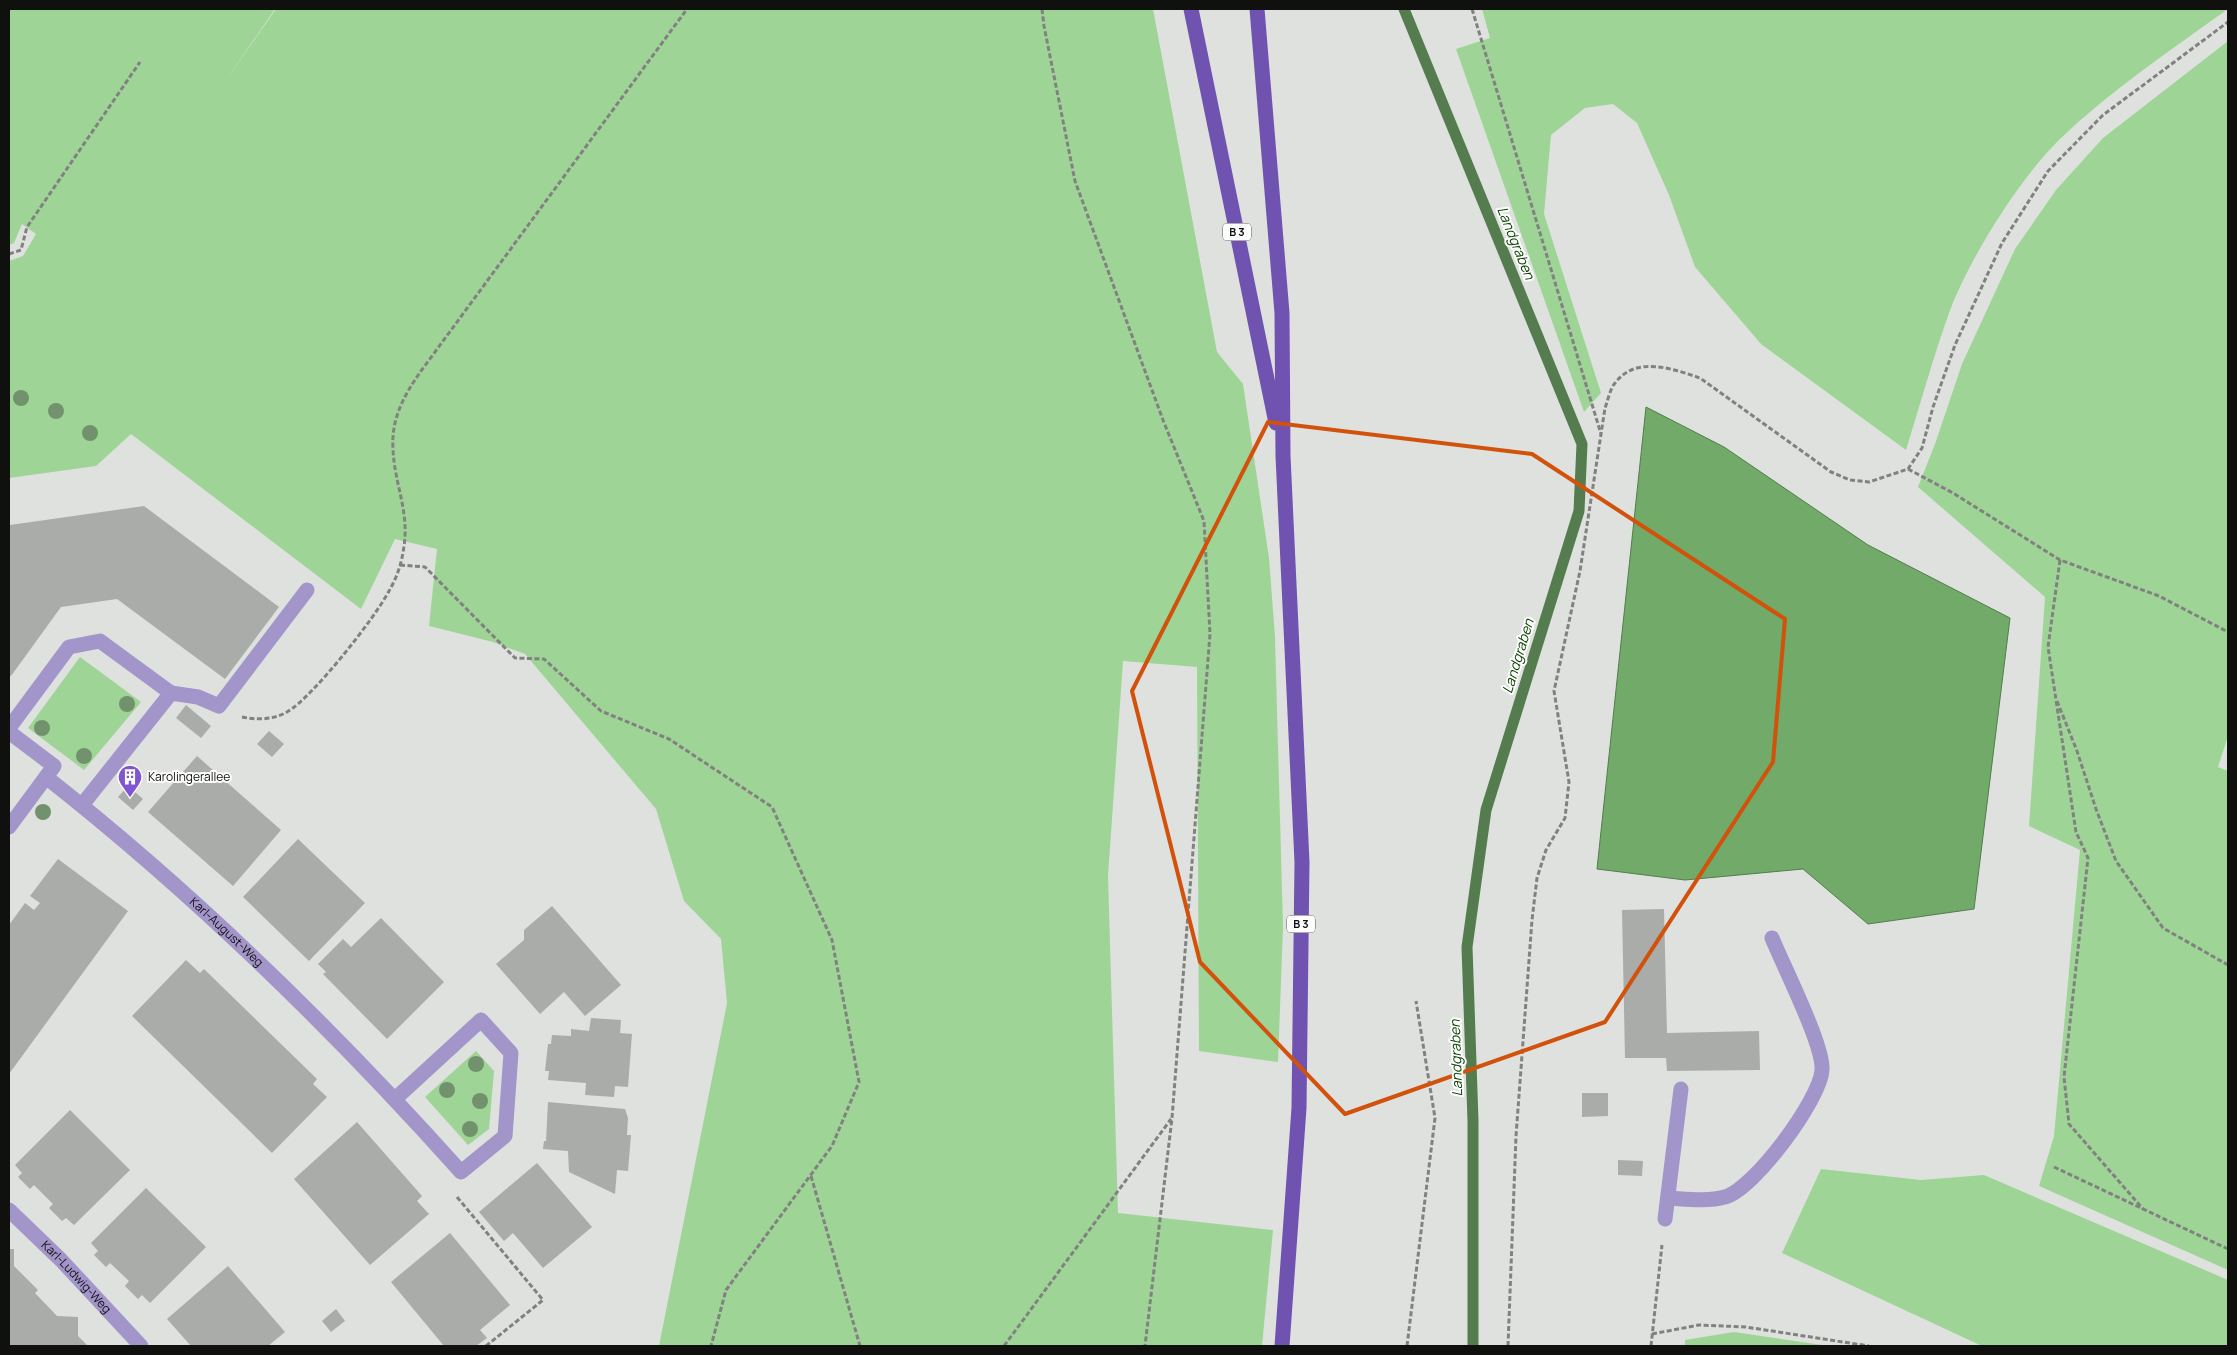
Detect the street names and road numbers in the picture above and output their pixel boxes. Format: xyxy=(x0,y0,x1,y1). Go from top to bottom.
road number: B 3 xyxy=(1223,223,1251,240)
street label: Karl-August-Weg xyxy=(186,893,267,970)
road number: B 3 xyxy=(1287,916,1315,932)
street label: Karl-Ludwig-Weg xyxy=(38,1237,115,1317)

